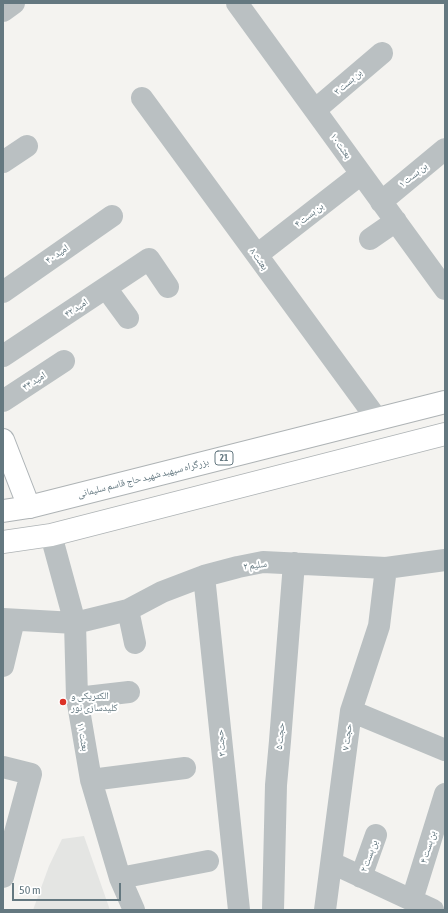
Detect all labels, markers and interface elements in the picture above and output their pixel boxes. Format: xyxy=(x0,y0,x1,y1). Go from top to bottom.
street label: بن بست ۳ xyxy=(331,67,365,97)
street label: بعثت ۱۰ xyxy=(328,131,354,161)
street label: بن بست ۱ xyxy=(396,160,430,190)
street label: بن بست ۴ xyxy=(292,200,326,230)
street label: امید ۴۰ xyxy=(43,242,71,266)
street label: بعثت ۸ xyxy=(247,246,271,272)
street label: امید ۴۲ xyxy=(62,296,90,320)
street label: امید ۴۴ xyxy=(20,369,48,393)
road number: 21 xyxy=(215,451,233,465)
street label: بزرگراه سپهبد شهید حاج قاسم سلیمانی xyxy=(76,456,210,500)
street label: سلیم ۲ xyxy=(242,557,268,573)
place label: الکتریکی و کلیدسازی نور xyxy=(71,690,118,714)
marker: الکتریکی و کلیدسازی نور xyxy=(58,697,68,707)
street label: بعثت ۱۱ xyxy=(75,722,91,752)
street label: حجت ۵ xyxy=(273,722,287,750)
street label: حجت ۷ xyxy=(339,723,355,751)
street label: حجت ۳ xyxy=(214,729,228,757)
street label: بن بست ۴ xyxy=(417,829,439,865)
street label: بن بست ۲ xyxy=(358,838,380,874)
scale bar xyxy=(14,875,123,901)
text: 50 m xyxy=(19,883,41,897)

